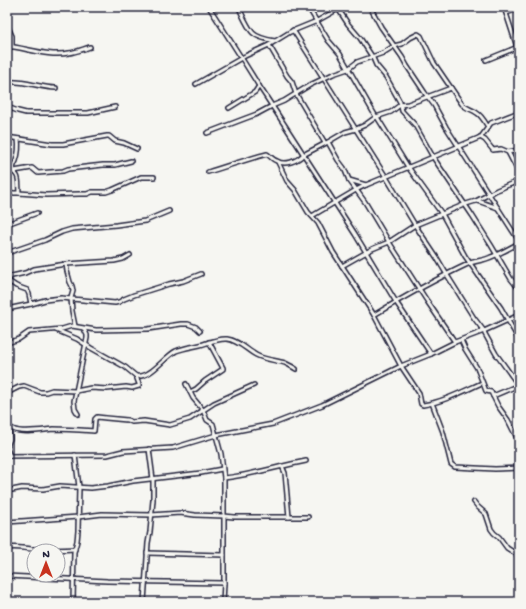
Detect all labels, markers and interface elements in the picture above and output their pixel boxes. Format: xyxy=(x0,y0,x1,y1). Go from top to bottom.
north arrow xyxy=(26,543,66,583)
text: N xyxy=(42,549,50,561)

